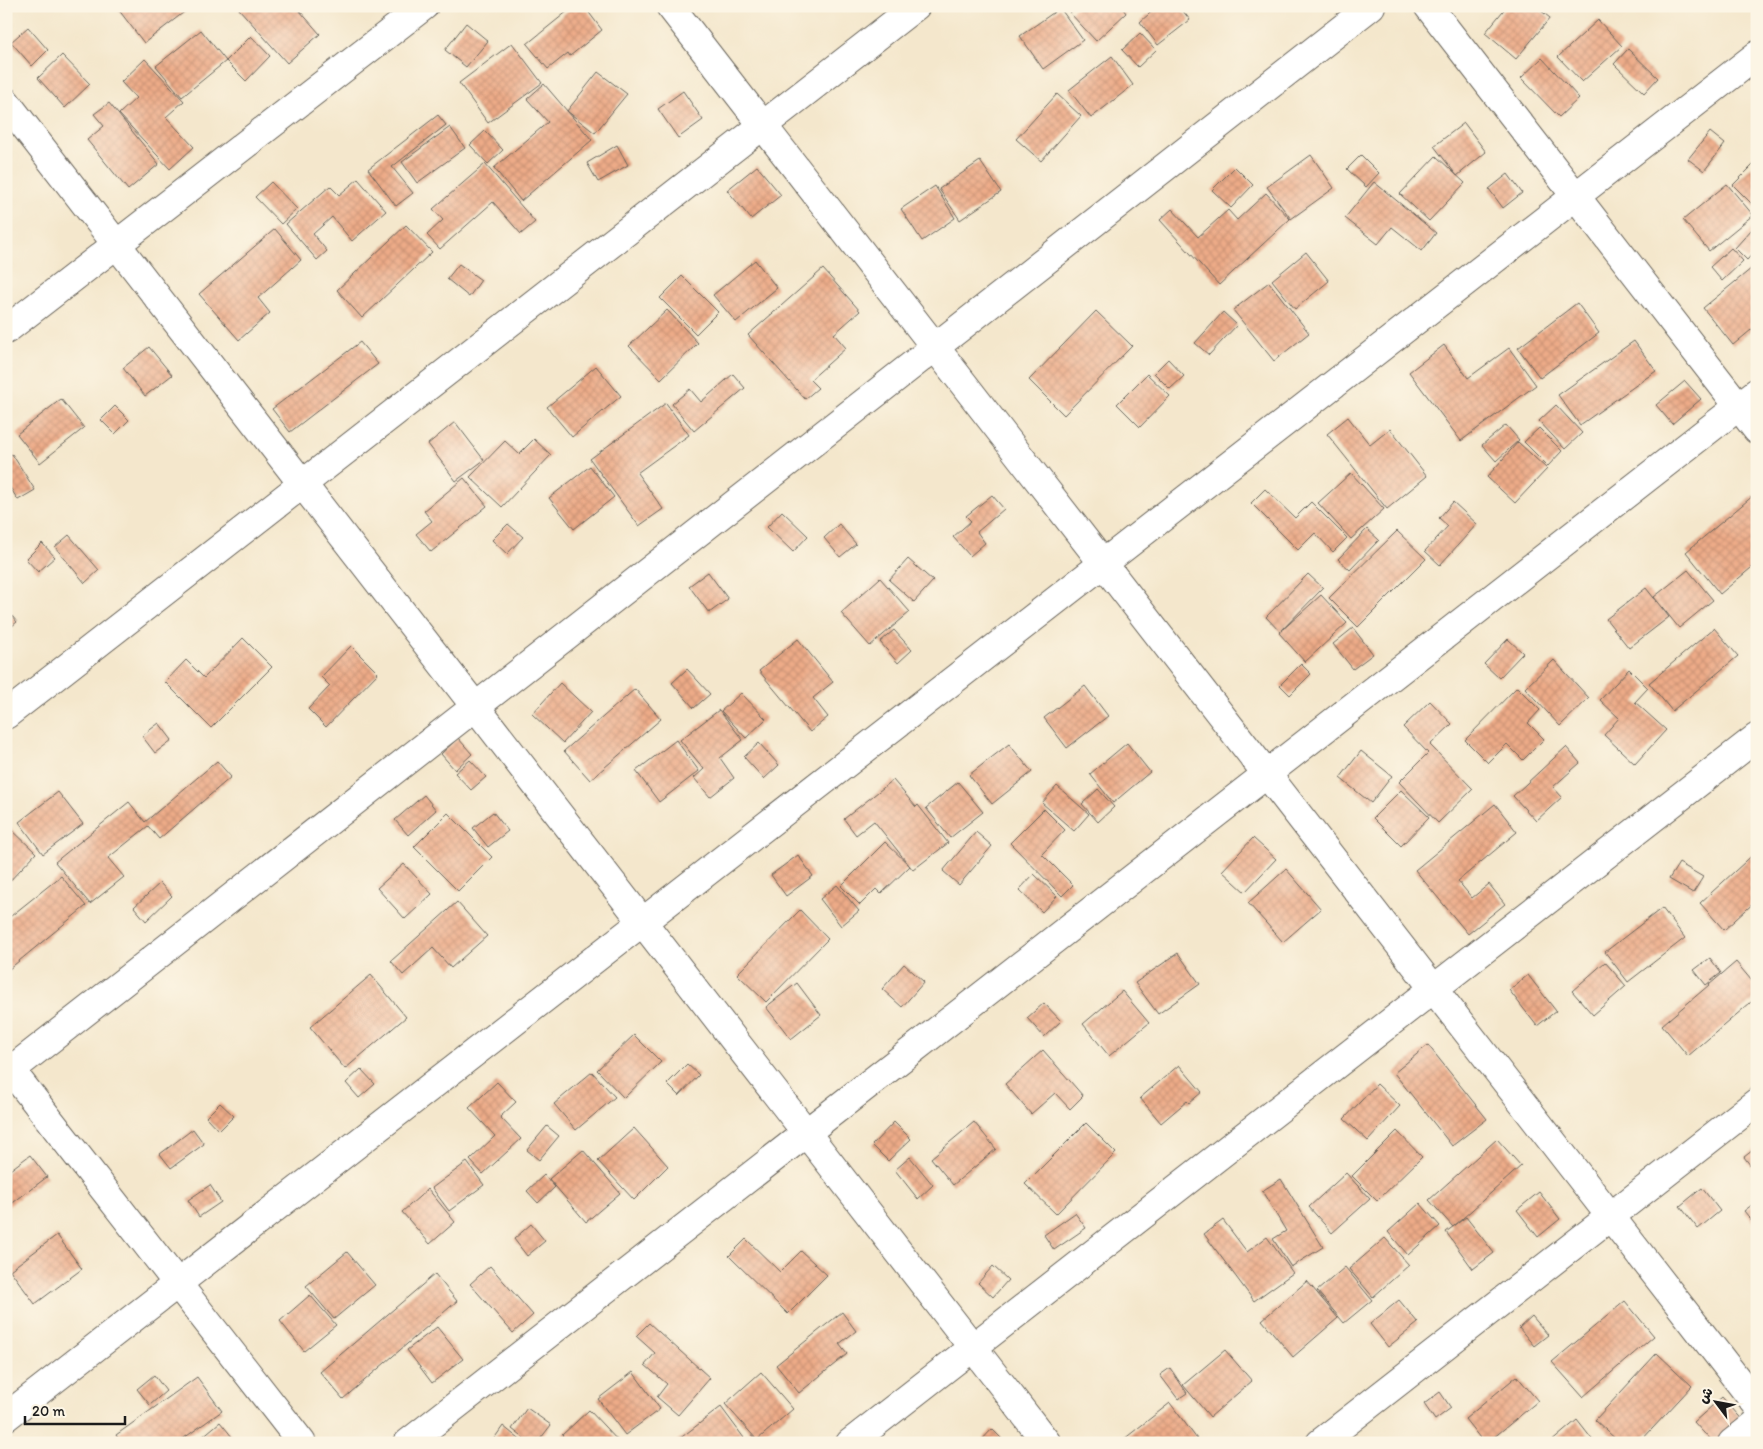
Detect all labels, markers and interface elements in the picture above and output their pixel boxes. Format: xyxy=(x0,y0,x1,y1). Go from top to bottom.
north arrow xyxy=(1690,1376,1740,1426)
text: ش xyxy=(1694,1384,1717,1406)
scale bar xyxy=(25,1394,125,1426)
text: 20 m xyxy=(32,1402,66,1420)

